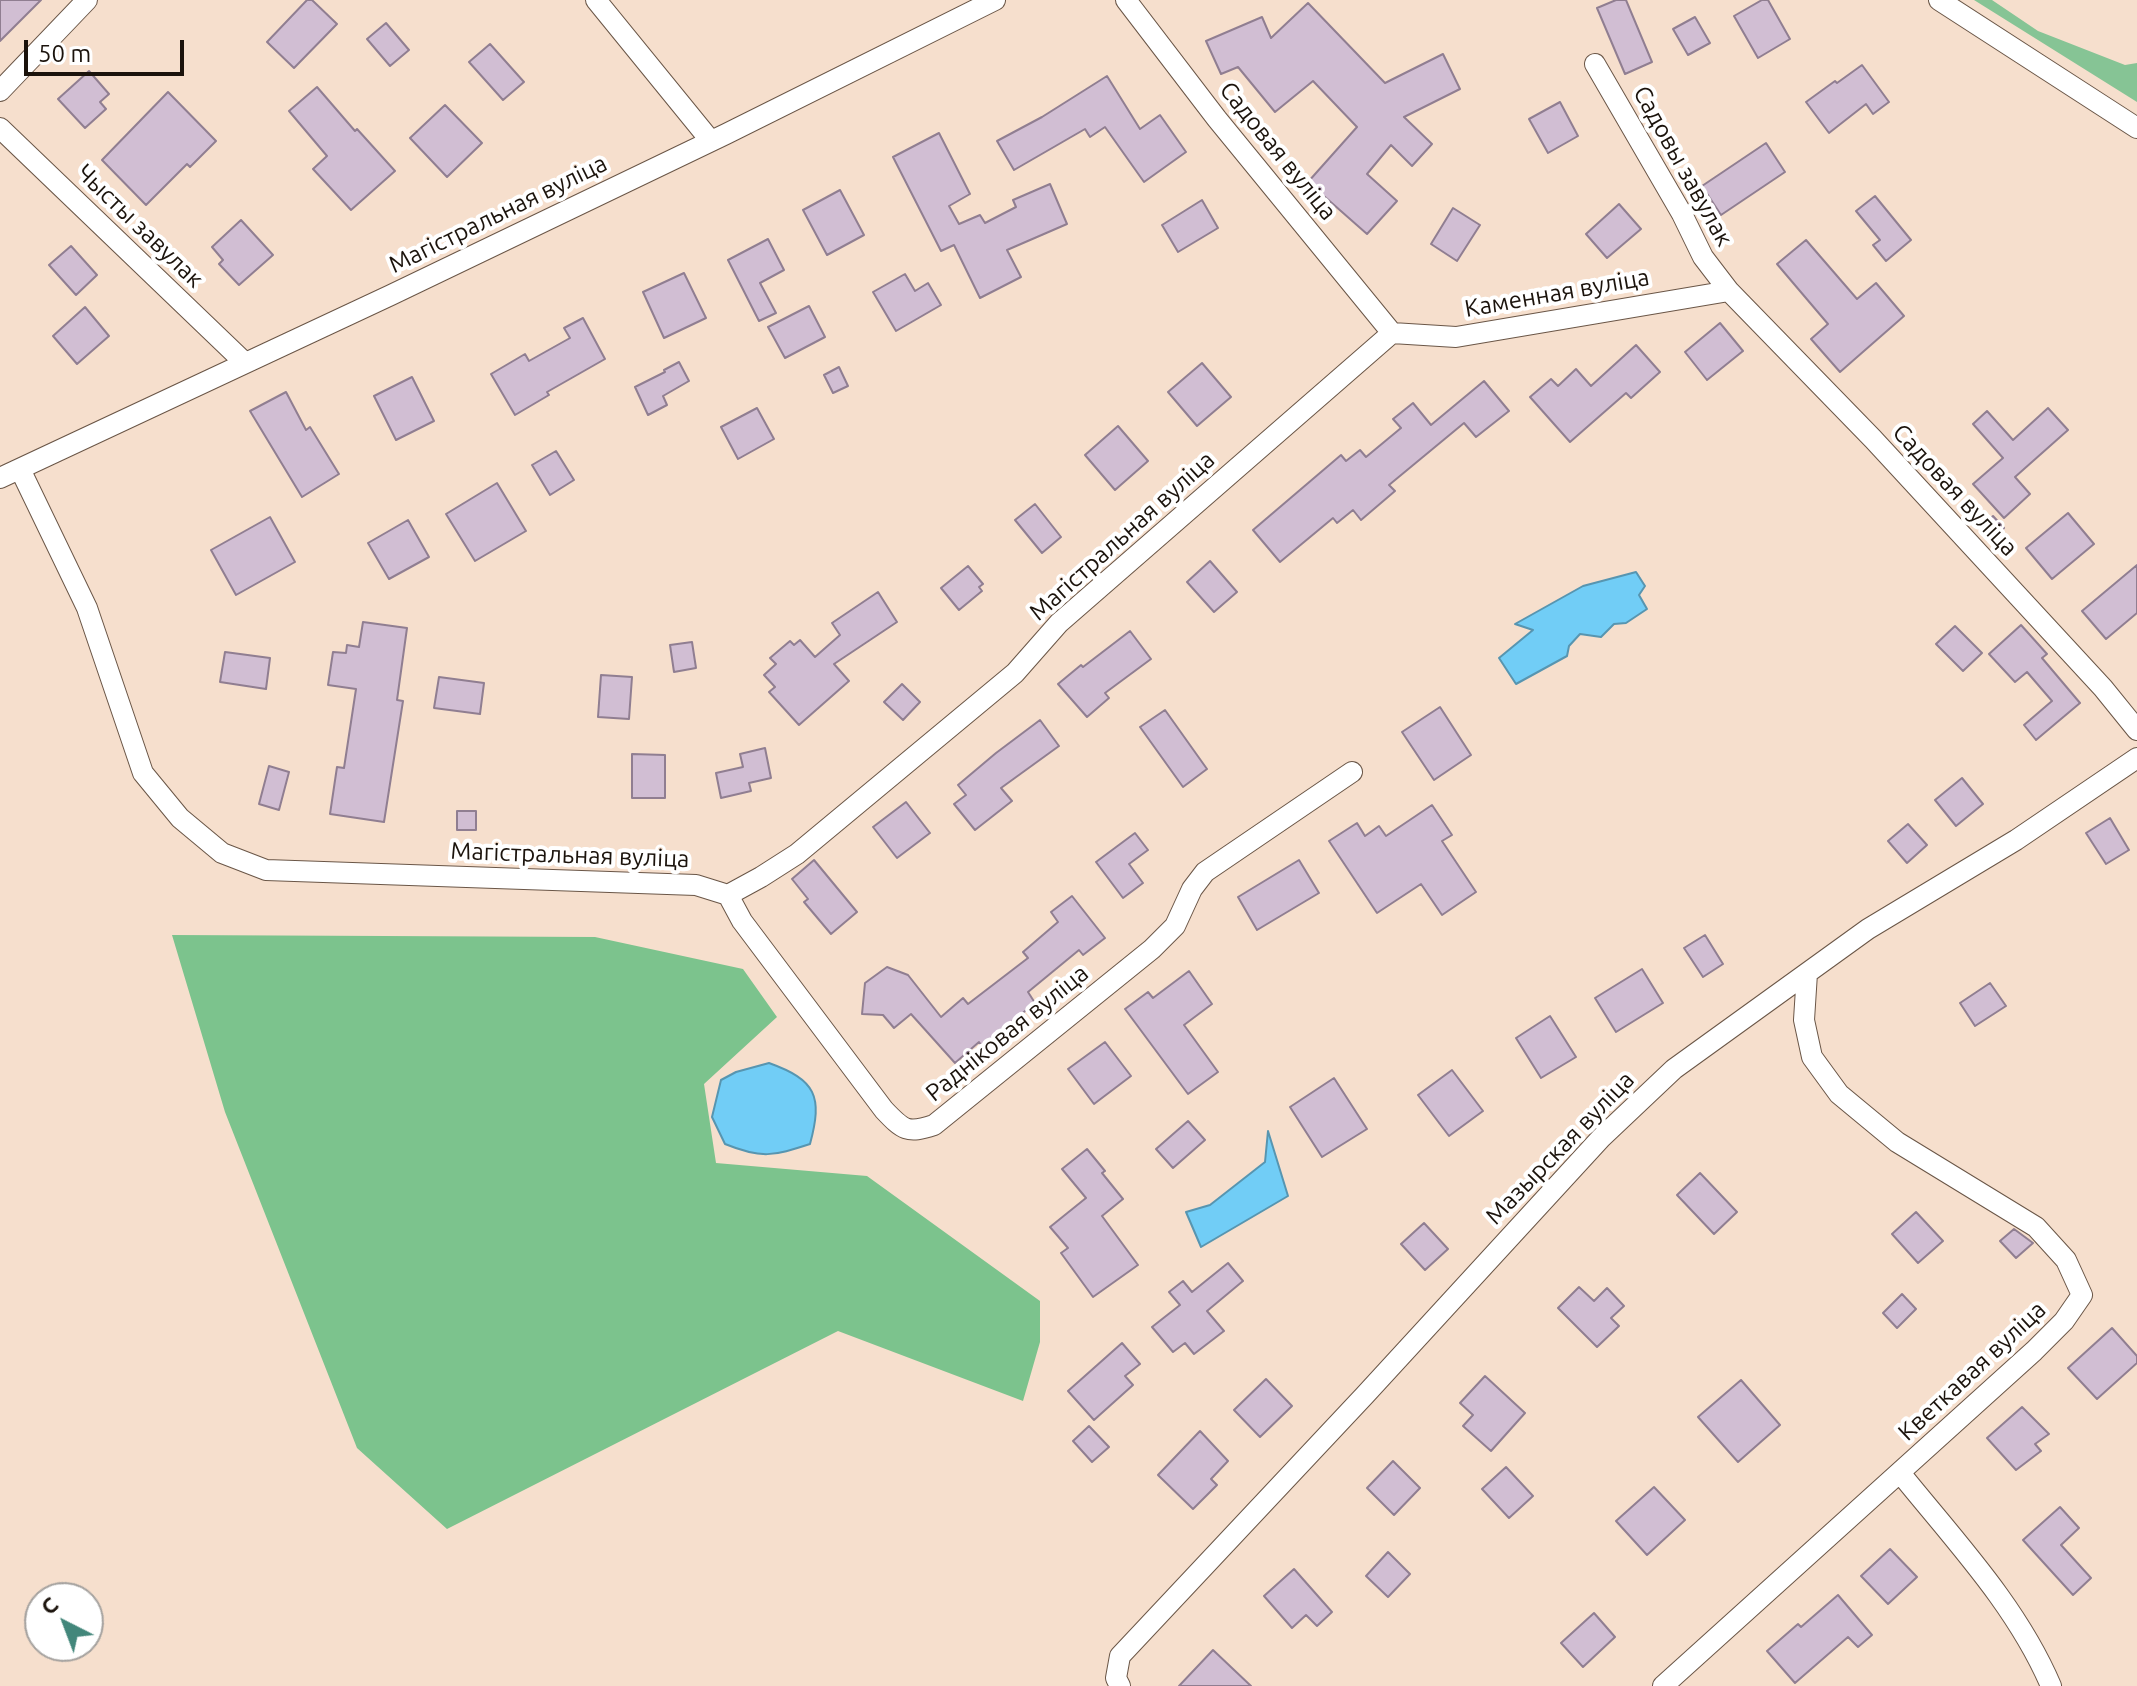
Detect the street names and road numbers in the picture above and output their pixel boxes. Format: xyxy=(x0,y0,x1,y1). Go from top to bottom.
street label: Садовая вуліца xyxy=(1213,76,1343,226)
street label: Садовы завулак xyxy=(1627,81,1739,251)
street label: Магістральная вуліца xyxy=(384,149,612,279)
street label: Чысты завулак xyxy=(71,158,209,294)
street label: Каменная вуліца xyxy=(1462,263,1652,323)
street label: Садовая вуліца xyxy=(1887,418,2023,562)
street label: Магістральная вуліца xyxy=(1024,445,1220,627)
street label: Магістральная вуліца xyxy=(450,836,690,874)
street label: Радніковая вуліца xyxy=(920,959,1094,1107)
street label: Мазырская вуліца xyxy=(1480,1066,1640,1230)
street label: Кветкавая вуліца xyxy=(1892,1295,2052,1447)

